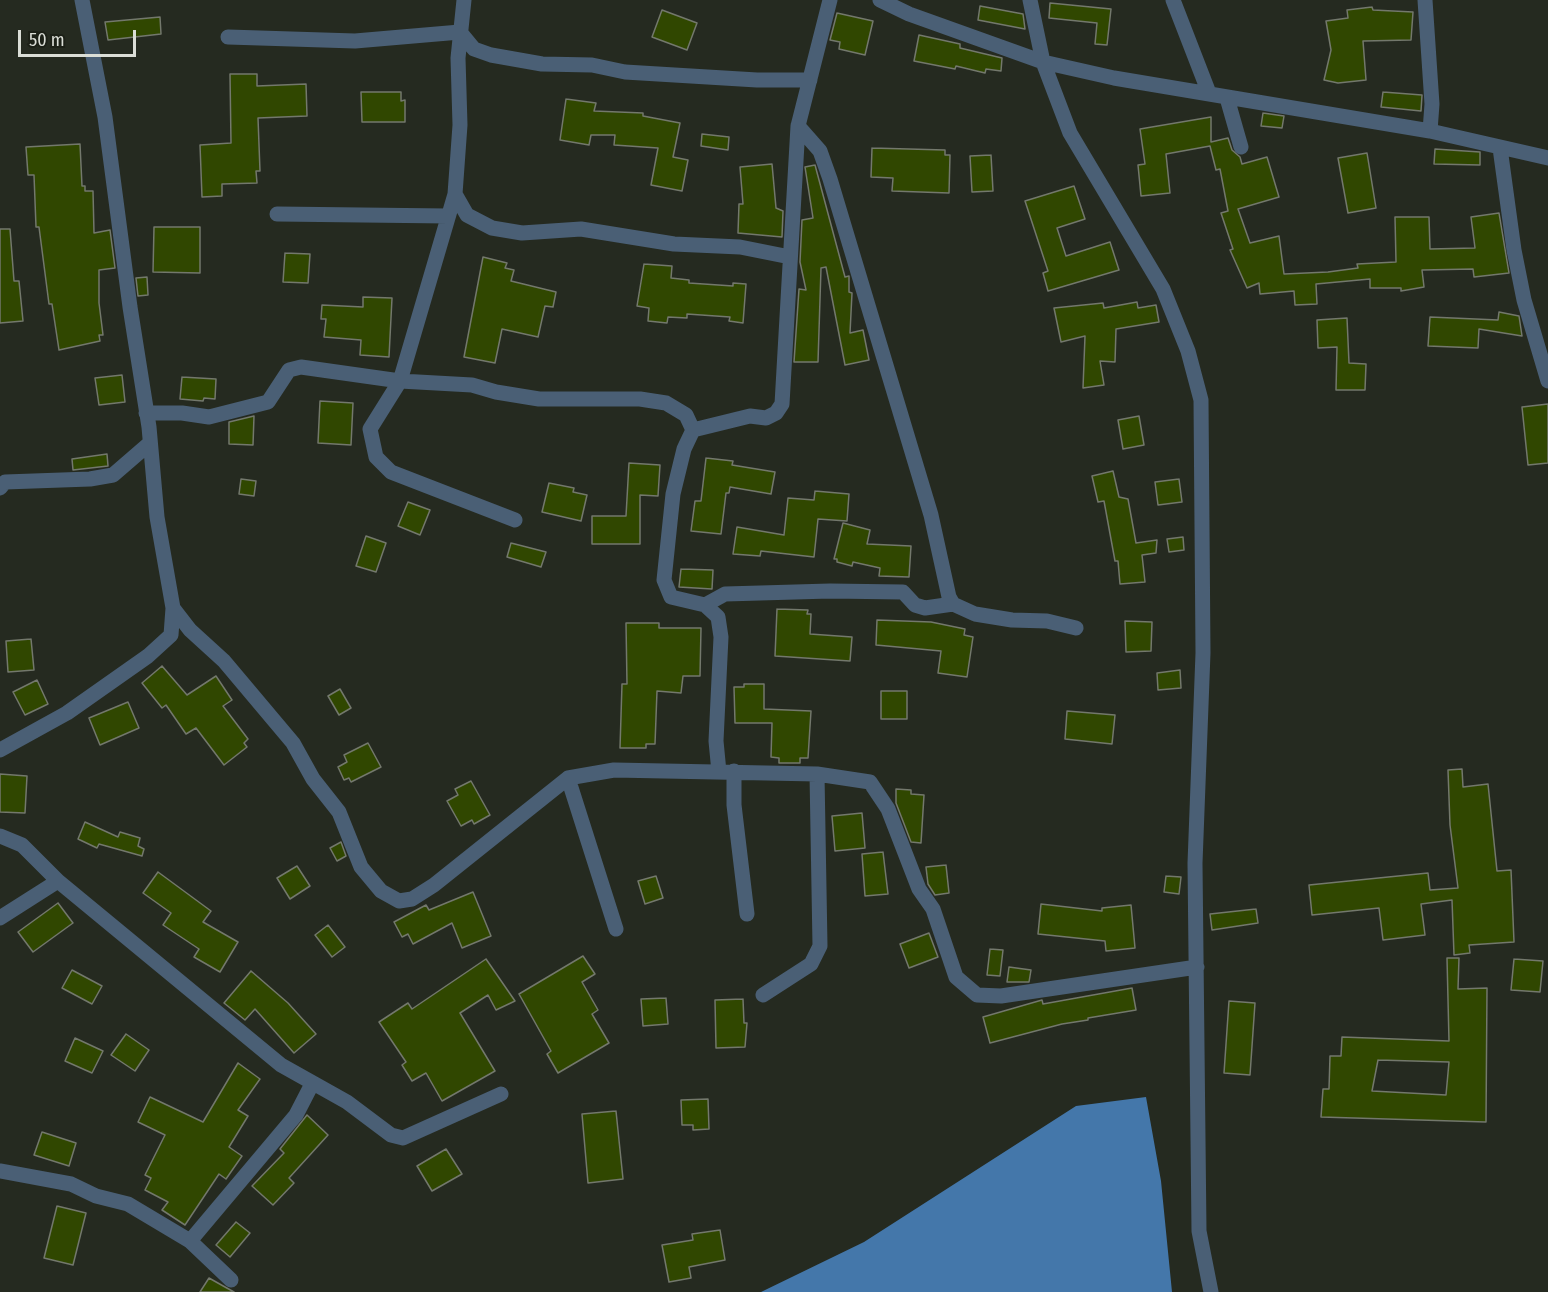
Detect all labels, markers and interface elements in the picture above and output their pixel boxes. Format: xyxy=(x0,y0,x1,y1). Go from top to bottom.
scale bar xyxy=(21,18,140,56)
text: 50 m xyxy=(29,29,65,51)

